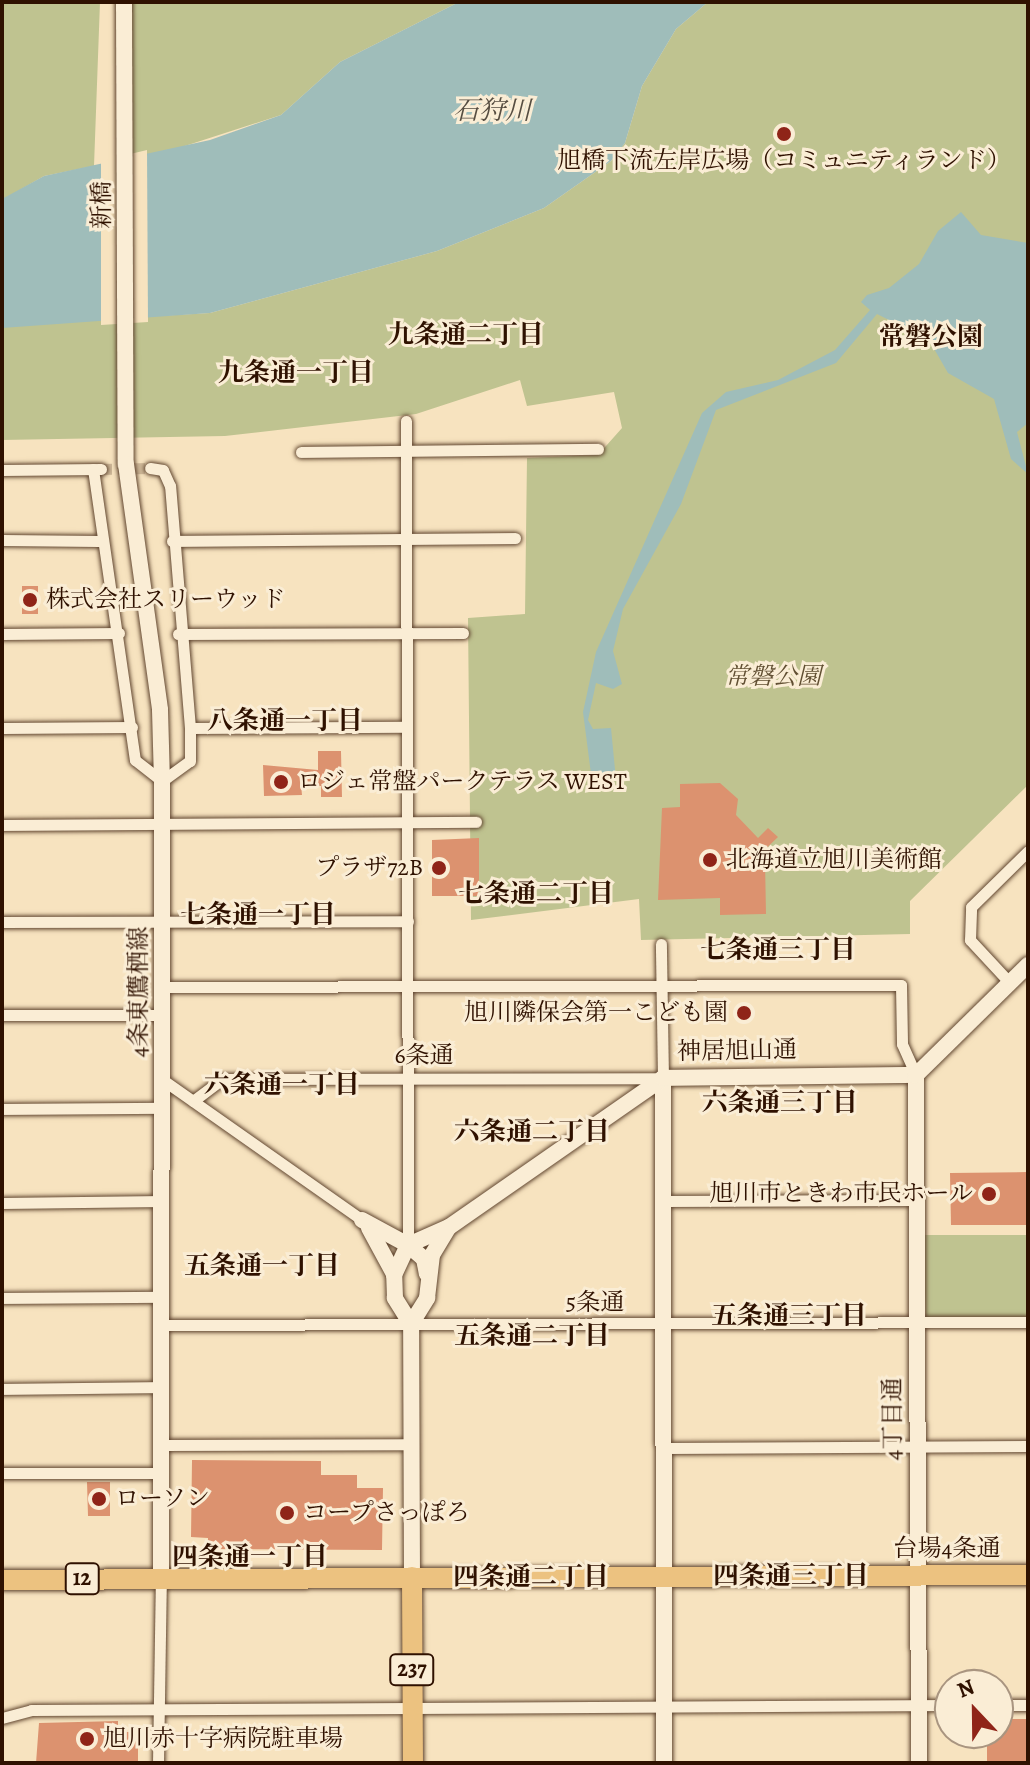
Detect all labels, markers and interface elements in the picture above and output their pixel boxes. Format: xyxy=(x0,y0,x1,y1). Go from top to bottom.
water label: 石狩川 xyxy=(453,95,531,127)
marker: 旭橋下流左岸広場（コミュニティランド） xyxy=(775,125,793,143)
place label: 旭橋下流左岸広場（コミュニティランド） xyxy=(556,147,1012,175)
street label: 新橋 xyxy=(88,181,116,229)
district label: 九条通二丁目 xyxy=(388,319,544,351)
district label: 常磐公園 xyxy=(879,321,983,353)
district label: 九条通一丁目 xyxy=(218,357,374,389)
place label: 株式会社スリーウッド xyxy=(46,586,286,614)
marker: 株式会社スリーウッド xyxy=(21,591,39,609)
park label: 常磐公園 xyxy=(725,663,821,691)
district label: 八条通一丁目 xyxy=(207,705,363,737)
place label: ロジェ常盤パークテラス WEST xyxy=(297,768,628,796)
marker: ロジェ常盤パークテラス WEST xyxy=(272,773,290,791)
place label: 北海道立旭川美術館 xyxy=(726,846,942,874)
marker: 北海道立旭川美術館 xyxy=(701,851,719,869)
place label: プラザ72B xyxy=(315,854,423,882)
marker: プラザ72B xyxy=(430,859,448,877)
district label: 七条通二丁目 xyxy=(458,878,614,910)
district label: 七条通一丁目 xyxy=(180,899,336,931)
street label: 4条東鷹栖線 xyxy=(125,927,153,1057)
district label: 七条通三丁目 xyxy=(700,934,856,966)
place label: 旭川隣保会第一こども園 xyxy=(464,999,728,1027)
marker: 旭川隣保会第一こども園 xyxy=(735,1004,753,1022)
street label: 神居旭山通 xyxy=(677,1036,797,1066)
street label: 6条通 xyxy=(394,1042,454,1070)
district label: 六条通一丁目 xyxy=(204,1069,360,1101)
district label: 六条通三丁目 xyxy=(702,1087,858,1119)
district label: 六条通二丁目 xyxy=(454,1116,610,1148)
place label: 旭川市ときわ市民ホール xyxy=(709,1180,973,1208)
marker: 旭川市ときわ市民ホール xyxy=(980,1185,998,1203)
district label: 五条通一丁目 xyxy=(184,1250,340,1282)
street label: 5条通 xyxy=(566,1289,624,1317)
district label: 五条通三丁目 xyxy=(711,1300,867,1332)
district label: 五条通二丁目 xyxy=(454,1320,610,1352)
street label: 4丁目通 xyxy=(879,1378,907,1460)
place label: ローソン xyxy=(115,1485,211,1513)
marker: ローソン xyxy=(90,1490,108,1508)
place label: コープさっぽろ xyxy=(303,1499,471,1527)
marker: コープさっぽろ xyxy=(278,1504,296,1522)
street label: 台場4条通 xyxy=(894,1535,1000,1563)
district label: 四条通一丁目 xyxy=(172,1541,328,1573)
district label: 四条通三丁目 xyxy=(713,1560,869,1592)
road number: 12 xyxy=(64,1561,100,1597)
district label: 四条通二丁目 xyxy=(453,1561,609,1593)
road number: 237 xyxy=(388,1652,436,1688)
north arrow xyxy=(934,1669,1014,1749)
text: N xyxy=(953,1672,979,1706)
place label: 旭川赤十字病院駐車場 xyxy=(103,1725,343,1753)
marker: 旭川赤十字病院駐車場 xyxy=(78,1730,96,1748)

